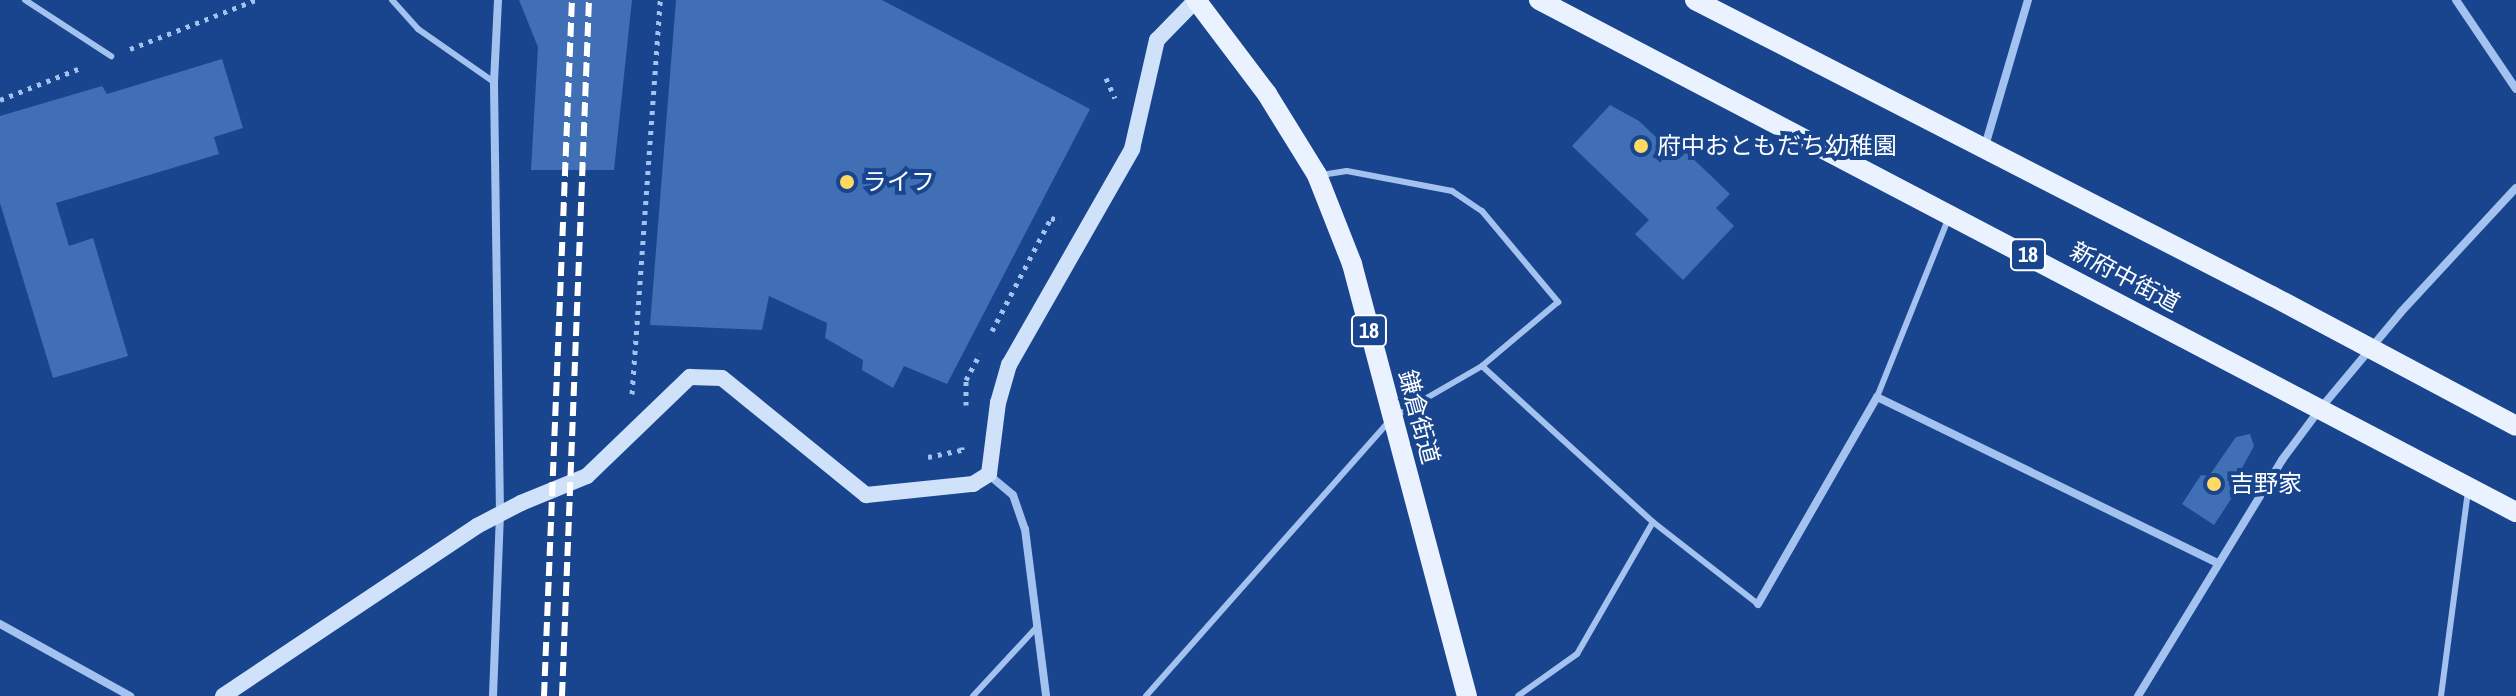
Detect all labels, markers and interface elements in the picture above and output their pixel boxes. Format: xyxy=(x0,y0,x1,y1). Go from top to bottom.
place label: 府中おともだち幼稚園 xyxy=(1657,132,1897,160)
marker: 府中おともだち幼稚園 xyxy=(1632,137,1650,155)
place label: ライフ xyxy=(863,168,935,196)
marker: ライフ xyxy=(838,173,856,191)
street label: 新府中街道 xyxy=(2065,236,2185,318)
road number: 18 xyxy=(2008,237,2048,273)
road number: 18 xyxy=(1349,313,1389,349)
street label: 鎌倉街道 xyxy=(1393,367,1445,467)
place label: 吉野家 xyxy=(2230,470,2302,498)
marker: 吉野家 xyxy=(2205,475,2223,493)

